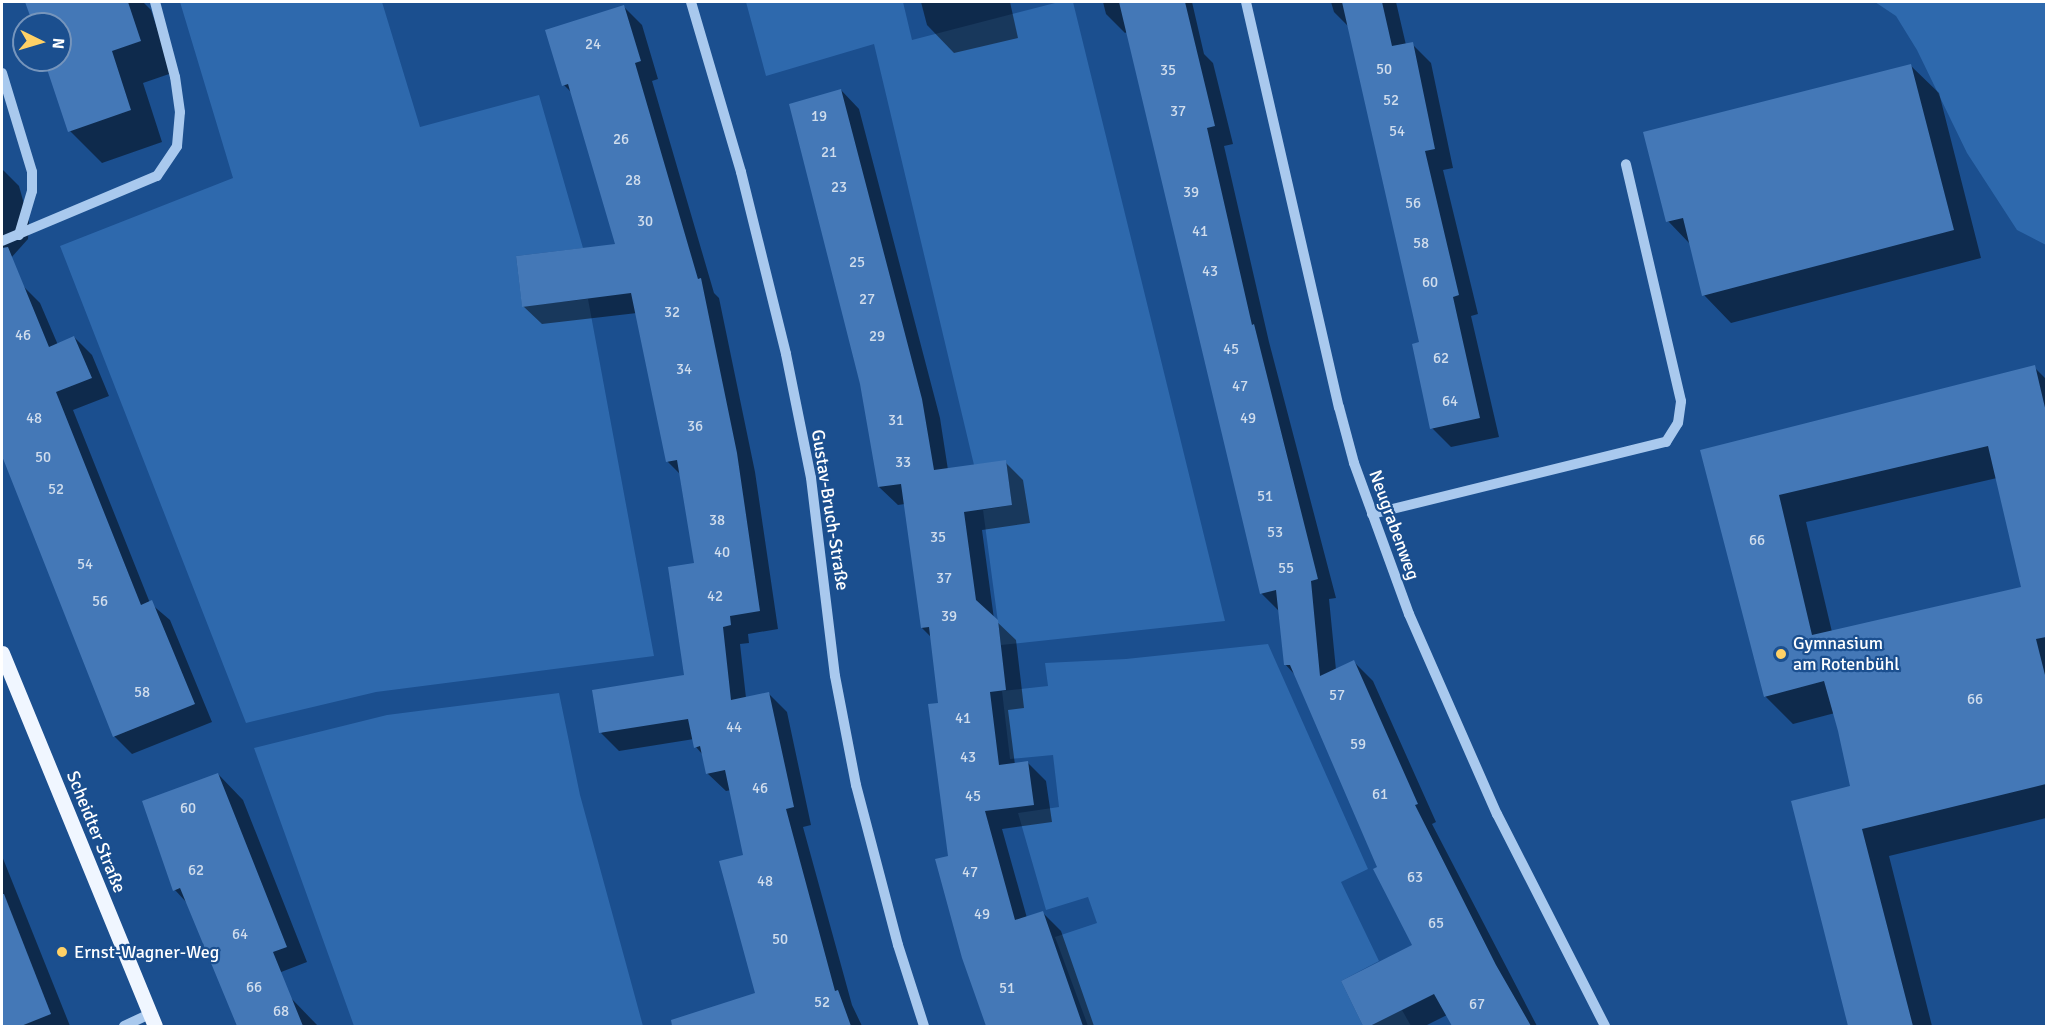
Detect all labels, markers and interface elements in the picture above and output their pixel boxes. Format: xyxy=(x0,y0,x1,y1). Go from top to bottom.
north arrow xyxy=(12,12,72,72)
house number: 24 xyxy=(585,36,601,54)
text: N xyxy=(47,37,68,50)
house number: 50 xyxy=(1376,61,1392,79)
house number: 35 xyxy=(1160,62,1176,80)
house number: 52 xyxy=(1383,92,1399,110)
house number: 37 xyxy=(1170,103,1186,121)
house number: 19 xyxy=(811,108,827,126)
house number: 54 xyxy=(1389,123,1405,141)
house number: 26 xyxy=(613,131,629,149)
house number: 21 xyxy=(821,144,837,162)
house number: 28 xyxy=(625,172,641,190)
house number: 23 xyxy=(831,179,847,197)
house number: 39 xyxy=(1183,184,1199,202)
house number: 56 xyxy=(1405,195,1421,213)
house number: 30 xyxy=(637,213,653,231)
house number: 41 xyxy=(1192,223,1208,241)
house number: 58 xyxy=(1413,235,1429,253)
house number: 25 xyxy=(849,254,865,272)
house number: 43 xyxy=(1202,263,1218,281)
house number: 60 xyxy=(1422,274,1438,292)
house number: 27 xyxy=(859,291,875,309)
house number: 32 xyxy=(664,304,680,322)
house number: 46 xyxy=(15,327,31,345)
house number: 29 xyxy=(869,328,885,346)
house number: 45 xyxy=(1223,341,1239,359)
house number: 62 xyxy=(1433,350,1449,368)
house number: 34 xyxy=(676,361,692,379)
house number: 47 xyxy=(1232,378,1248,396)
house number: 64 xyxy=(1442,393,1458,411)
house number: 48 xyxy=(26,410,42,428)
house number: 49 xyxy=(1240,410,1256,428)
house number: 31 xyxy=(888,412,904,430)
house number: 36 xyxy=(687,418,703,436)
street label: Gustav-Bruch-Straße xyxy=(807,428,853,592)
house number: 50 xyxy=(35,449,51,467)
house number: 33 xyxy=(895,454,911,472)
street label: Neugrabenweg xyxy=(1364,467,1424,583)
house number: 52 xyxy=(48,481,64,499)
house number: 51 xyxy=(1257,488,1273,506)
house number: 38 xyxy=(709,512,725,530)
house number: 53 xyxy=(1267,524,1283,542)
house number: 35 xyxy=(930,529,946,547)
house number: 66 xyxy=(1749,532,1765,550)
house number: 40 xyxy=(714,544,730,562)
house number: 54 xyxy=(77,556,93,574)
house number: 55 xyxy=(1278,560,1294,578)
house number: 37 xyxy=(936,570,952,588)
house number: 42 xyxy=(707,588,723,606)
house number: 56 xyxy=(92,593,108,611)
house number: 39 xyxy=(941,608,957,626)
place label: Gymnasium am Rotenbühl xyxy=(1793,633,1900,676)
marker: Gymnasium am Rotenbühl xyxy=(1774,647,1788,661)
house number: 58 xyxy=(134,684,150,702)
house number: 57 xyxy=(1329,687,1345,705)
house number: 66 xyxy=(1967,691,1983,709)
house number: 41 xyxy=(955,710,971,728)
house number: 44 xyxy=(726,719,742,737)
house number: 59 xyxy=(1350,736,1366,754)
house number: 43 xyxy=(960,749,976,767)
street label: Scheidter Straße xyxy=(62,768,130,896)
house number: 46 xyxy=(752,780,768,798)
house number: 61 xyxy=(1372,786,1388,804)
house number: 45 xyxy=(965,788,981,806)
house number: 60 xyxy=(180,800,196,818)
house number: 62 xyxy=(188,862,204,880)
house number: 47 xyxy=(962,864,978,882)
house number: 63 xyxy=(1407,869,1423,887)
house number: 48 xyxy=(757,873,773,891)
house number: 49 xyxy=(974,906,990,924)
house number: 65 xyxy=(1428,915,1444,933)
house number: 64 xyxy=(232,926,248,944)
house number: 50 xyxy=(772,931,788,949)
place label: Ernst-Wagner-Weg xyxy=(74,941,219,963)
marker: Ernst-Wagner-Weg xyxy=(55,945,69,959)
house number: 66 xyxy=(246,979,262,997)
house number: 51 xyxy=(999,980,1015,998)
house number: 52 xyxy=(814,994,830,1012)
house number: 67 xyxy=(1469,996,1485,1014)
house number: 68 xyxy=(273,1003,289,1021)

